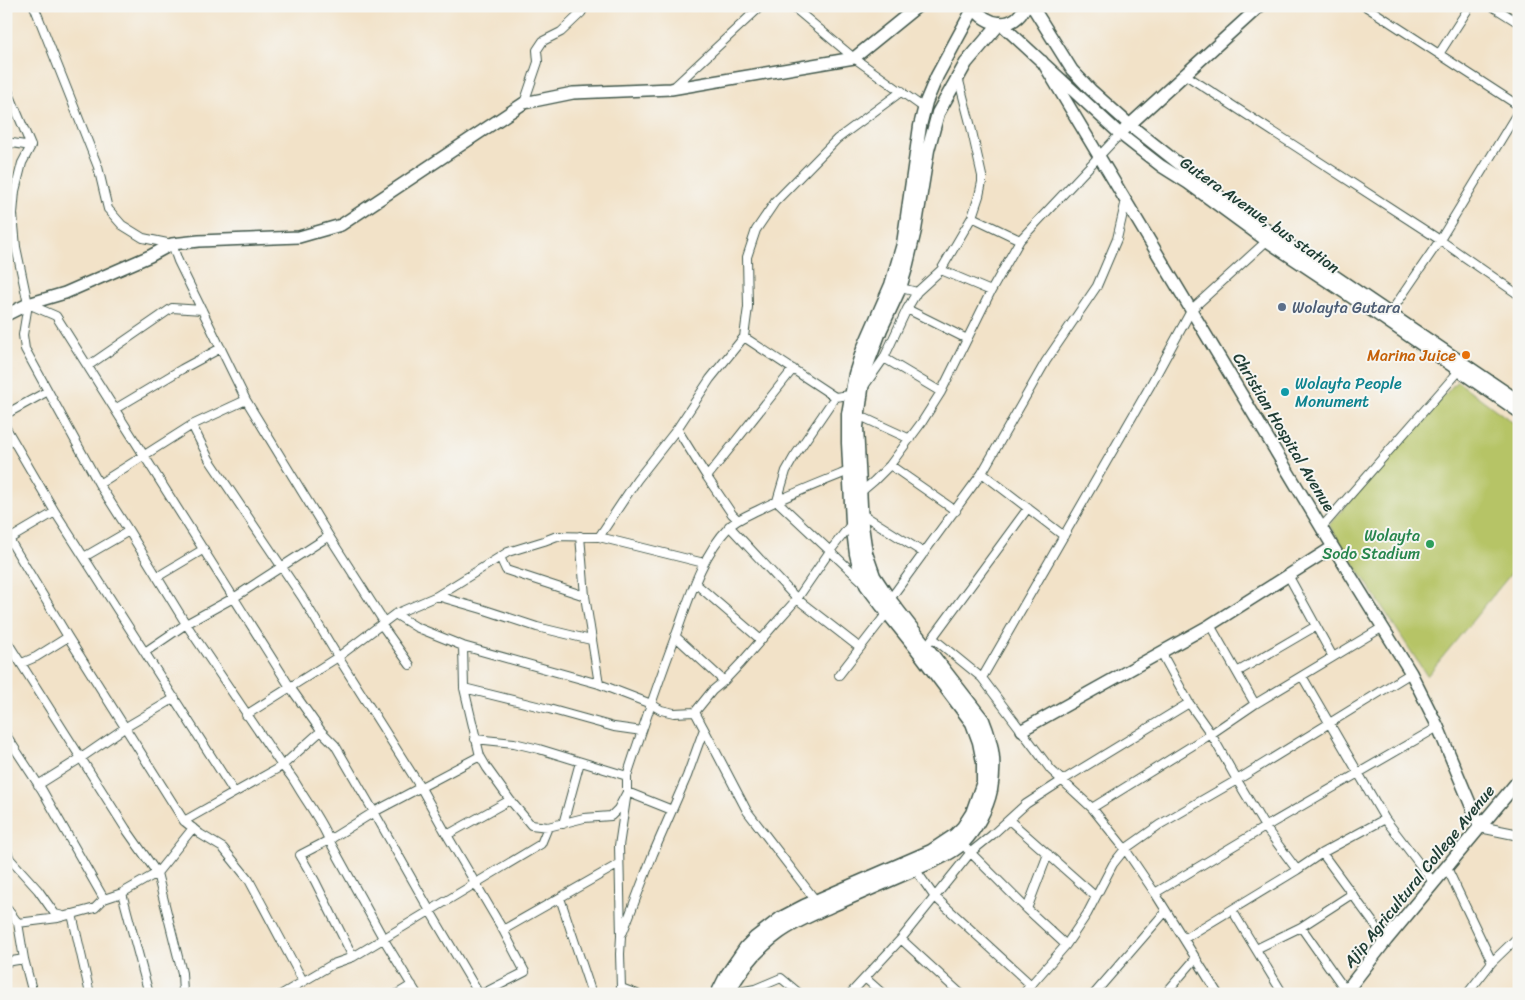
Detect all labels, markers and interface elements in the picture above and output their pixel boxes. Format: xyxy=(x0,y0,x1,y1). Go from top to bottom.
street label: Gutera Avenue, bus station xyxy=(1174,149,1346,282)
place label: Wolayta Gutara xyxy=(1292,293,1400,322)
marker: Wolayta Gutara xyxy=(1276,301,1288,313)
place label: Marina Juice xyxy=(1367,341,1456,370)
street label: Christian Hospital Avenue xyxy=(1225,347,1343,518)
marker: Marina Juice xyxy=(1460,349,1472,361)
place label: Wolayta People Monument xyxy=(1295,369,1402,416)
marker: Wolayta People Monument xyxy=(1279,386,1291,398)
place label: Wolayta Sodo Stadium xyxy=(1322,521,1420,568)
marker: Wolayta Sodo Stadium xyxy=(1424,538,1436,550)
street label: Ajip Agricultural College Avenue xyxy=(1335,778,1502,975)

